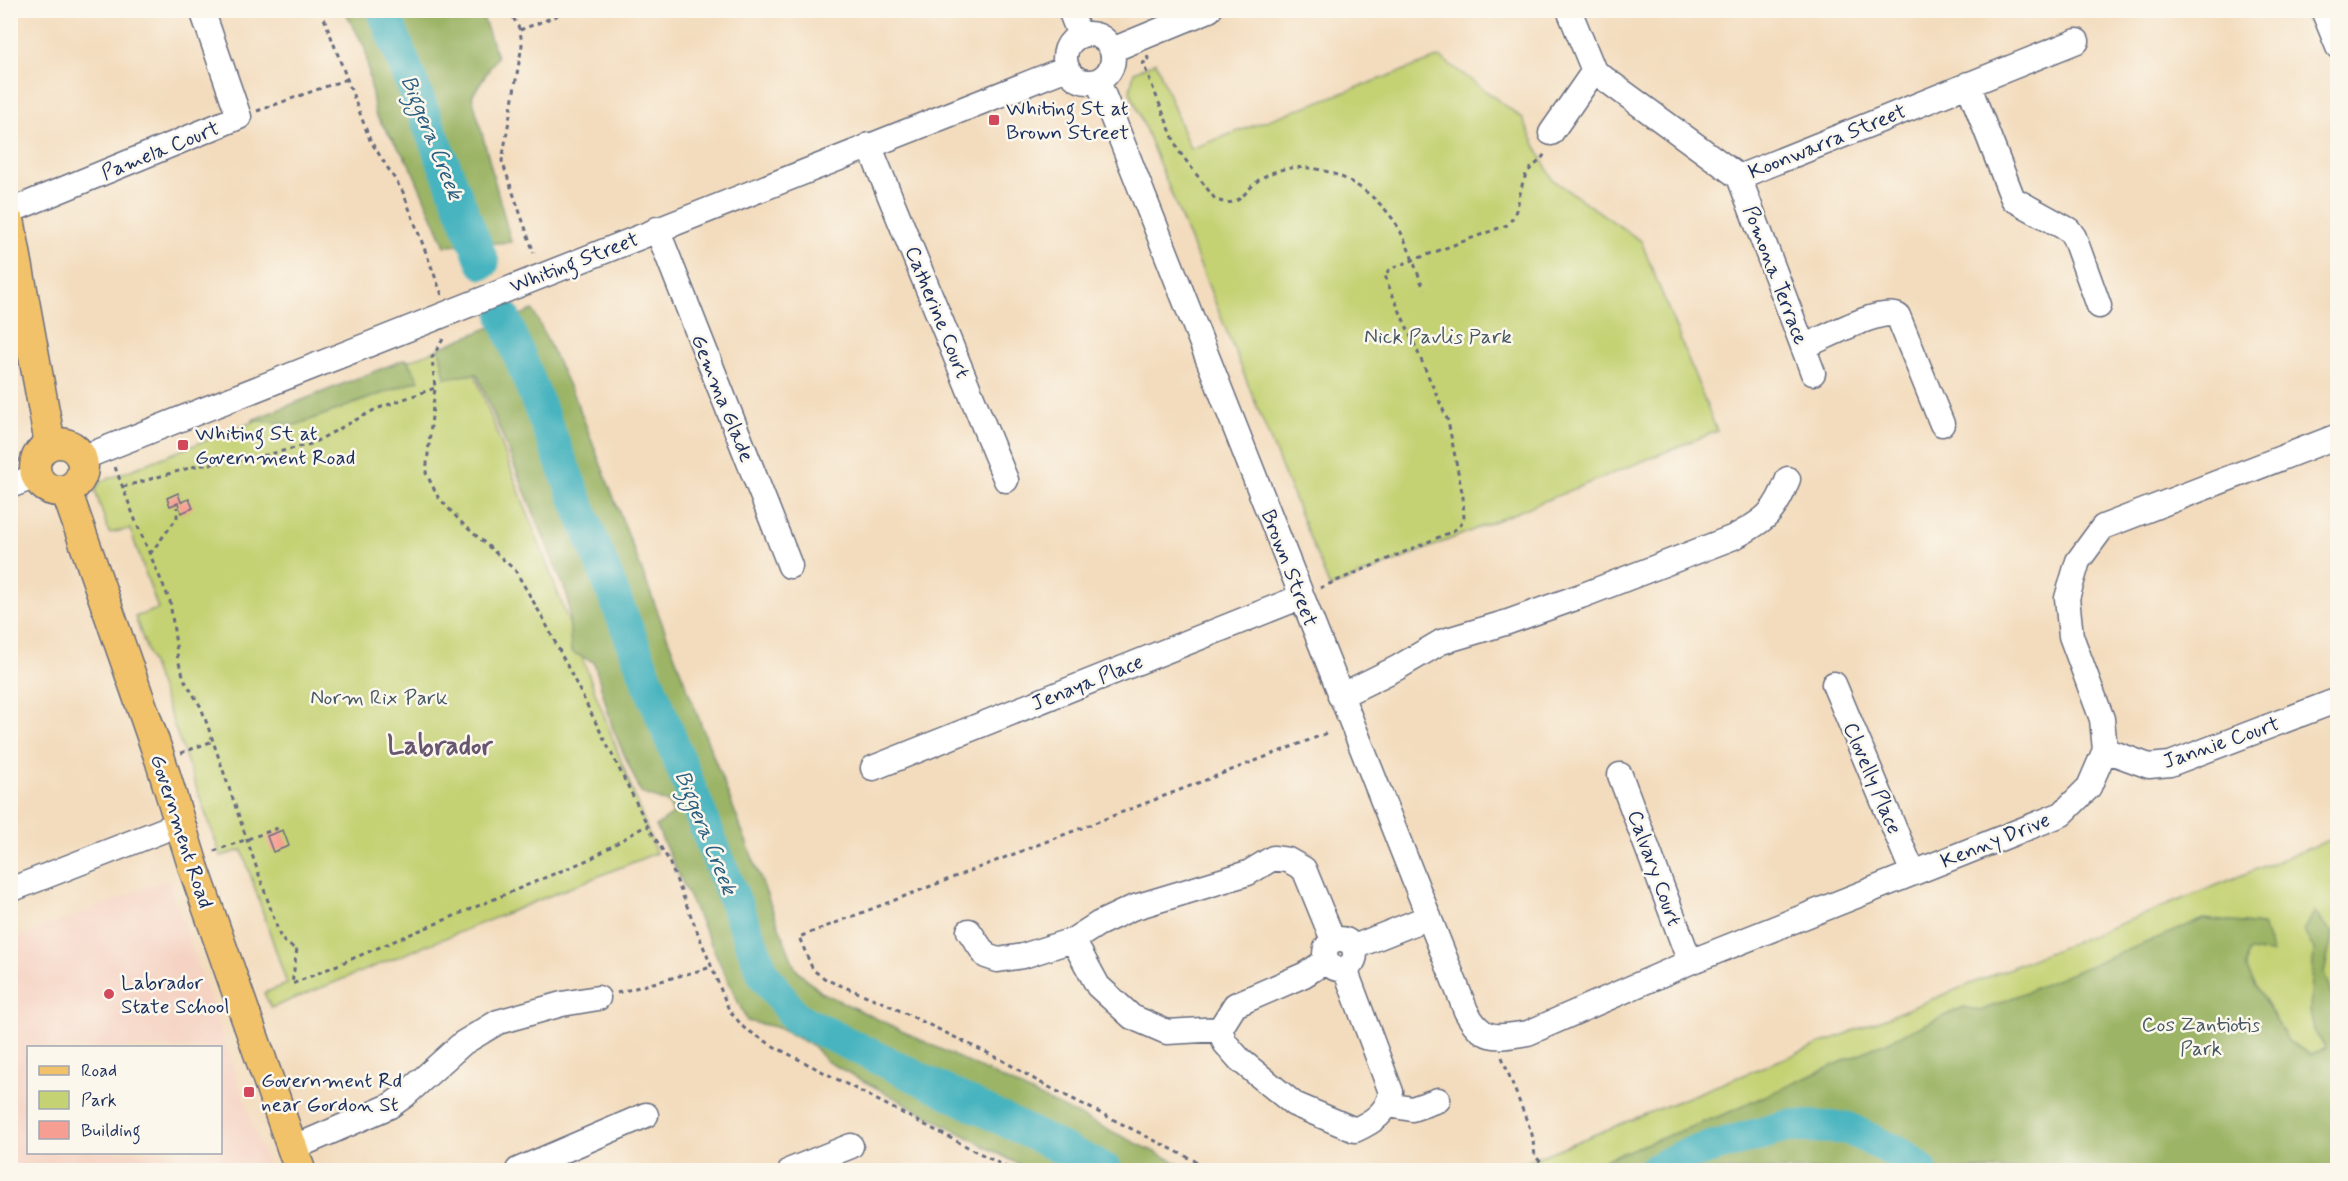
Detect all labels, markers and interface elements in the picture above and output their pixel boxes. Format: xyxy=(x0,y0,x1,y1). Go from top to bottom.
water label: Biggera Creek xyxy=(391,72,469,207)
place label: Whiting St at Brown Street xyxy=(1006,95,1129,147)
street label: Koonwarra Street xyxy=(1744,97,1911,186)
marker: Whiting St at Brown Street xyxy=(987,113,1001,127)
street label: Pamela Court xyxy=(97,114,224,187)
street label: Pomona Terrace xyxy=(1736,202,1815,349)
street label: Whiting Street xyxy=(506,225,644,302)
street label: Catherine Court xyxy=(898,242,976,383)
park label: Nick Pavlis Park xyxy=(1364,323,1512,351)
street label: Gemma Glade xyxy=(684,330,760,466)
place label: Whiting St at Government Road xyxy=(195,420,355,472)
marker: Whiting St at Government Road xyxy=(176,438,190,452)
street label: Brown Street xyxy=(1254,506,1324,631)
street label: Jenaya Place xyxy=(1027,648,1147,718)
park label: Norm Rix Park xyxy=(310,684,448,712)
street label: Jannie Court xyxy=(2159,710,2283,776)
street label: Clovelly Place xyxy=(1836,718,1908,839)
district label: Labrador xyxy=(387,729,494,764)
street label: Government Road xyxy=(143,751,219,912)
water label: Biggera Creek xyxy=(665,767,743,902)
street label: Calvary Court xyxy=(1620,806,1688,930)
street label: Kenny Drive xyxy=(1936,806,2054,876)
place label: Labrador State School xyxy=(121,969,230,1021)
marker: Labrador State School xyxy=(102,987,116,1001)
park label: Cos Zantiotis Park xyxy=(2142,1011,2260,1063)
legend xyxy=(27,1046,222,1154)
text: Road xyxy=(81,1059,117,1083)
place label: Government Rd near Gordon St xyxy=(261,1067,402,1119)
marker: Government Rd near Gordon St xyxy=(242,1085,256,1099)
text: Park xyxy=(81,1089,117,1113)
text: Building xyxy=(81,1119,141,1145)

